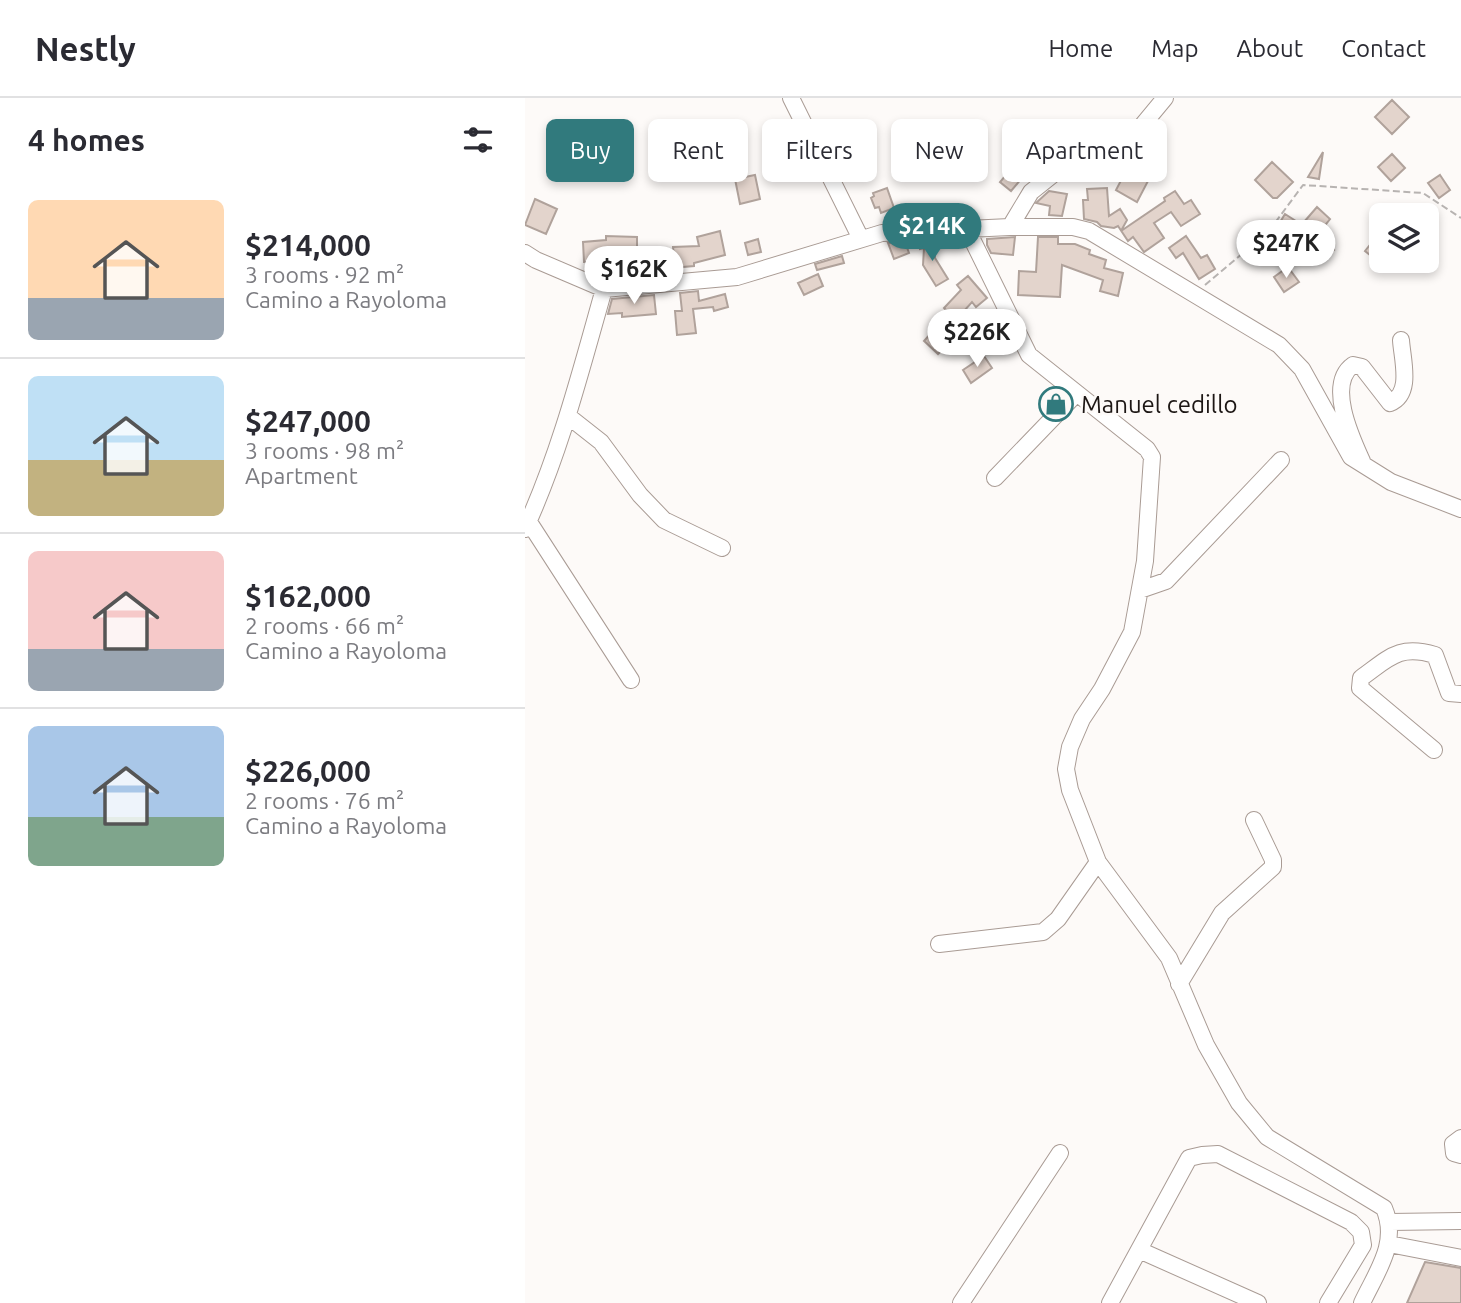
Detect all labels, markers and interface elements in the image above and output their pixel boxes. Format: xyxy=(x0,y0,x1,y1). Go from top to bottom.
text: Nestly xyxy=(35,30,136,67)
text: Home xyxy=(1048,35,1113,62)
text: Map xyxy=(1151,35,1198,62)
text: About xyxy=(1236,35,1303,62)
text: Contact xyxy=(1341,35,1426,62)
chip: Buy xyxy=(546,119,634,182)
chip: Rent xyxy=(648,119,748,182)
chip: Filters xyxy=(762,119,877,182)
chip: New xyxy=(891,119,988,182)
chip: Apartment xyxy=(1002,119,1167,182)
icon: filters xyxy=(459,121,497,159)
text: 4 homes xyxy=(28,123,145,157)
map controls xyxy=(1369,203,1439,273)
button: layers xyxy=(1369,203,1439,273)
pin: $214K xyxy=(883,204,981,263)
text: $214K xyxy=(898,213,966,238)
pin: $247K xyxy=(1237,220,1335,280)
icon: home xyxy=(84,228,168,312)
text: $214,000 xyxy=(245,228,371,262)
text: $247K xyxy=(1252,230,1320,255)
pin: $162K xyxy=(585,246,683,306)
text: $162K xyxy=(600,256,668,281)
text: 3 rooms · 92 m² xyxy=(245,262,404,287)
text: Camino a Rayoloma xyxy=(245,287,447,312)
pin: $226K xyxy=(928,310,1026,369)
text: $226K xyxy=(943,319,1011,344)
shop icon: Manuel cedillo xyxy=(1037,385,1075,423)
place label: Manuel cedillo xyxy=(1081,391,1237,418)
icon: home xyxy=(84,404,168,488)
text: $247,000 xyxy=(245,404,371,438)
text: 3 rooms · 98 m² xyxy=(245,438,404,463)
text: Apartment xyxy=(245,463,358,488)
icon: home xyxy=(84,579,168,663)
text: $162,000 xyxy=(245,579,371,613)
text: 2 rooms · 66 m² xyxy=(245,613,404,638)
text: Camino a Rayoloma xyxy=(245,638,447,663)
icon: home xyxy=(84,754,168,838)
text: $226,000 xyxy=(245,754,371,788)
text: 2 rooms · 76 m² xyxy=(245,788,404,813)
text: Camino a Rayoloma xyxy=(245,813,447,838)

